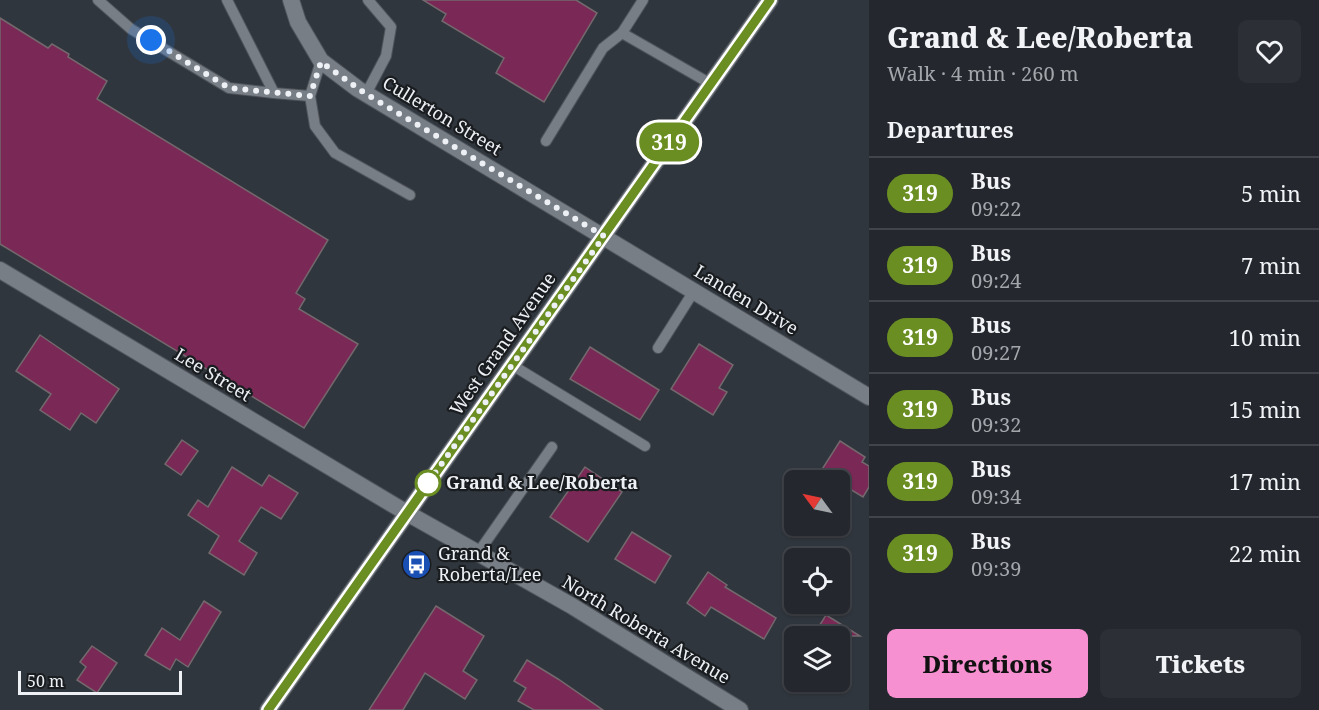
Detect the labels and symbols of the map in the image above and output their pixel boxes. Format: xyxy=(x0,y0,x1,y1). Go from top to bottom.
your location xyxy=(136,25,166,55)
street label: Cullerton Street xyxy=(378,70,507,160)
line badge: 319 xyxy=(634,122,704,162)
street label: Landen Drive xyxy=(690,259,803,340)
street label: West Grand Avenue xyxy=(444,267,561,420)
street label: Lee Street xyxy=(171,342,256,406)
marker: Grand & Lee/Roberta xyxy=(415,470,441,496)
place label: Grand & Lee/Roberta xyxy=(446,470,638,494)
north arrow xyxy=(784,470,850,536)
place label: Grand & Roberta/Lee xyxy=(438,541,541,586)
bus stop icon: Grand & Roberta/Lee xyxy=(401,548,433,580)
street label: North Roberta Avenue xyxy=(558,569,735,689)
scale bar xyxy=(18,668,182,696)

